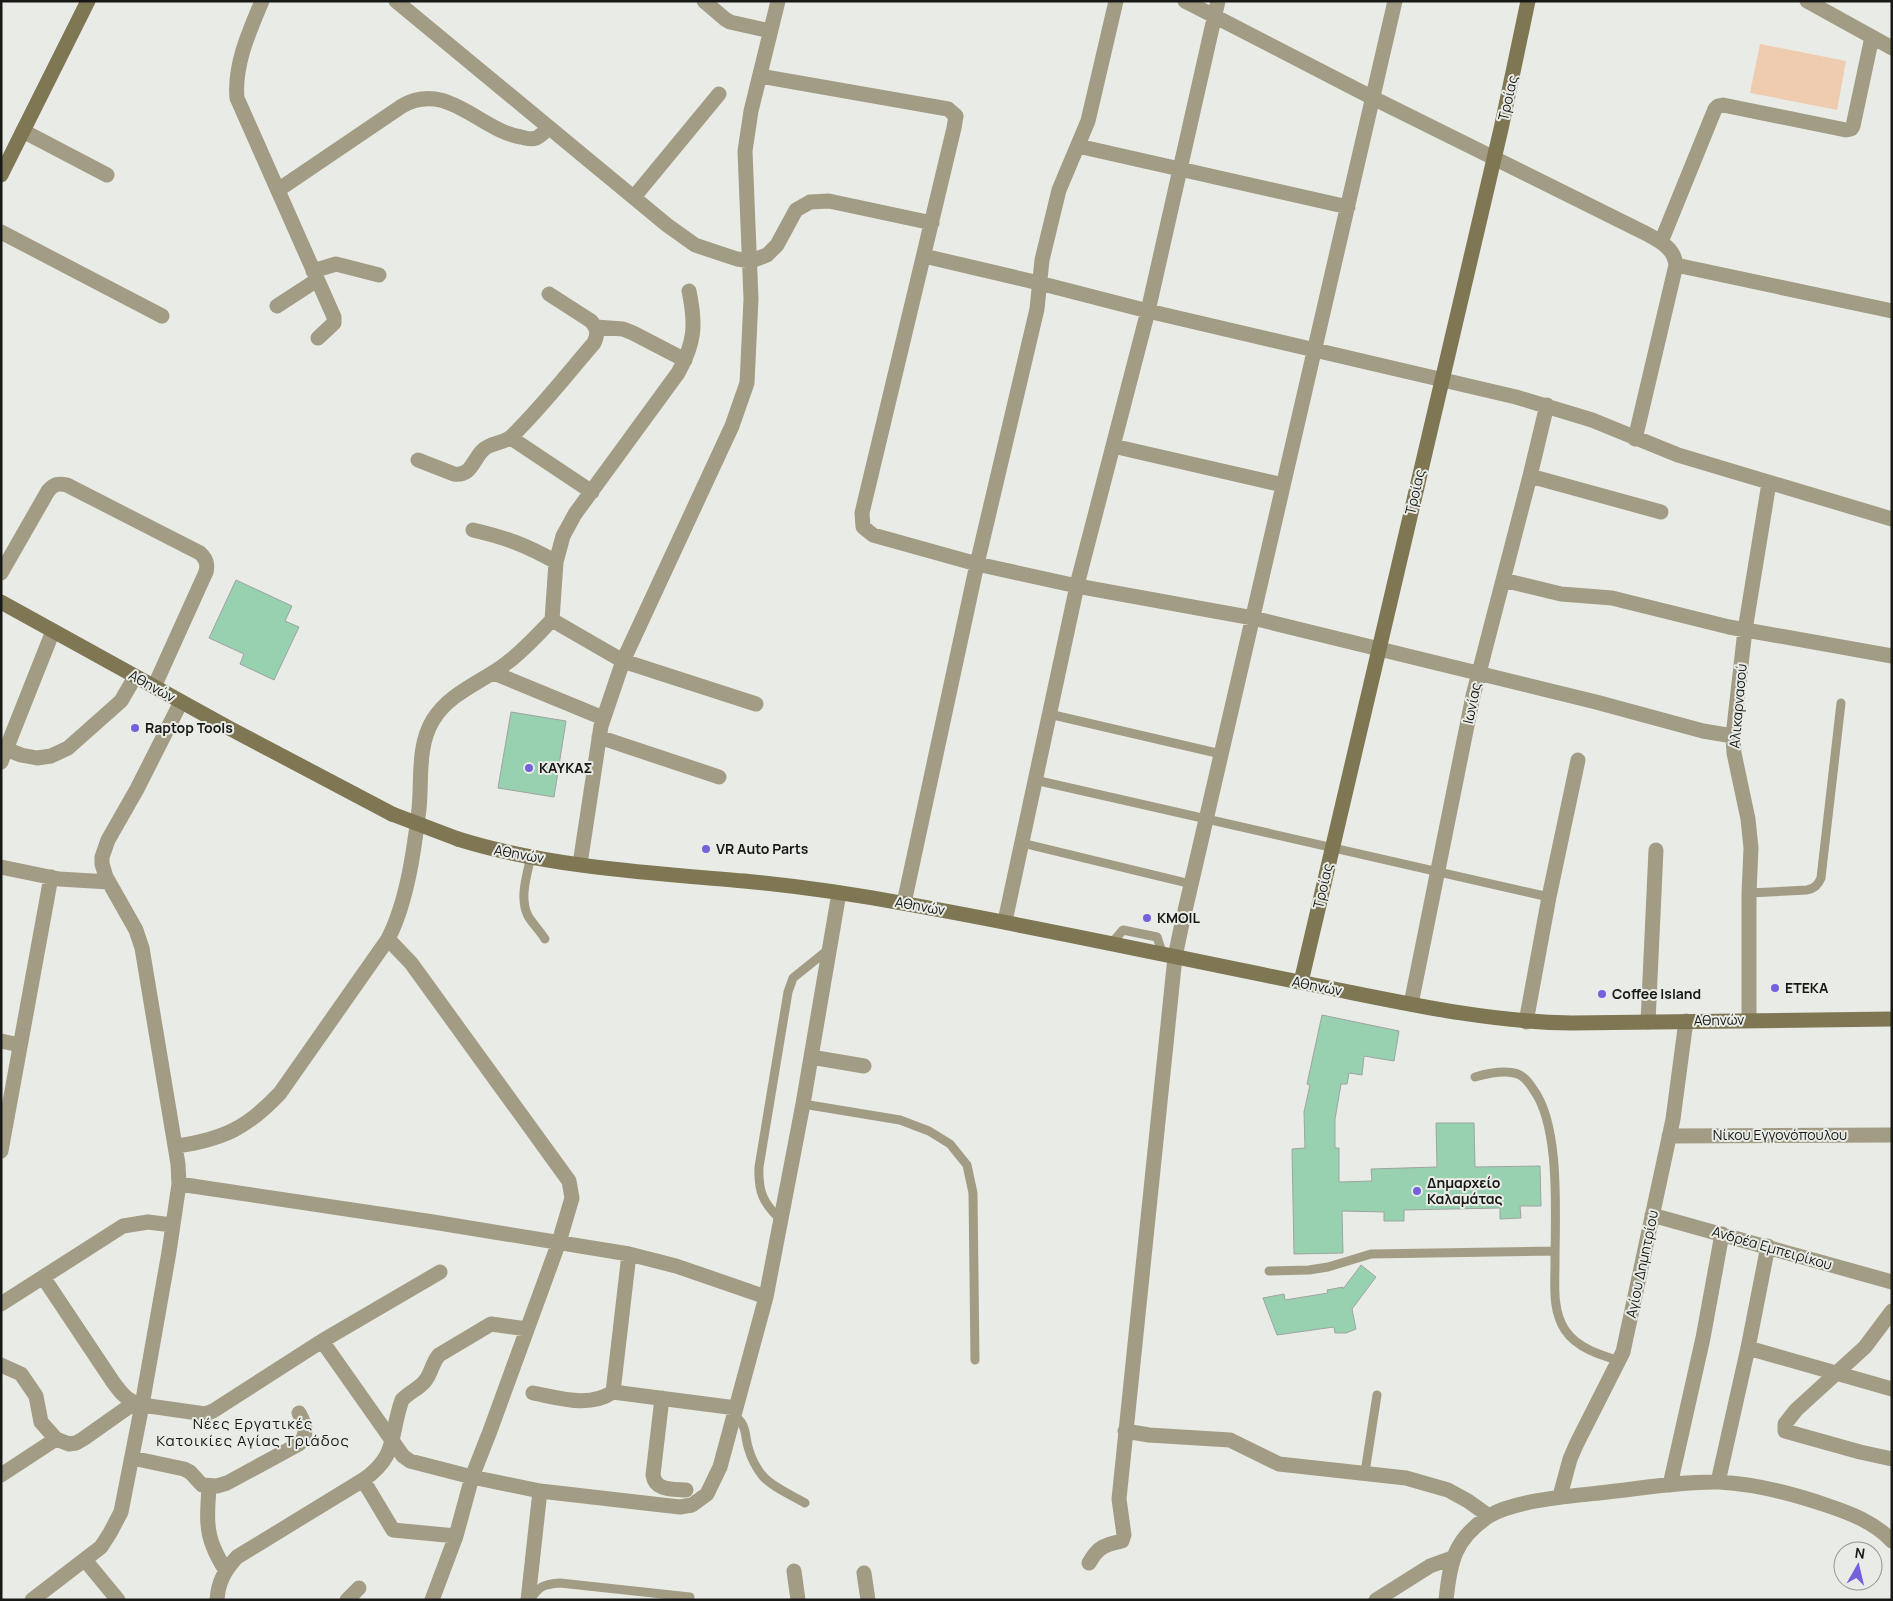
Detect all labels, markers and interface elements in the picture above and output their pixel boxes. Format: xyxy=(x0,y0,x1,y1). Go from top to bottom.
street label: Τροίας xyxy=(1493,73,1522,122)
street label: Τροίας xyxy=(1400,467,1429,516)
street label: Αλικαρνασού xyxy=(1724,663,1751,749)
street label: Αθηνών xyxy=(125,665,179,706)
street label: Ιωνίας xyxy=(1458,680,1485,725)
place label: Raptop Tools xyxy=(145,718,233,737)
marker: Raptop Tools xyxy=(129,722,141,734)
place label: ΚΑΥΚΑΣ xyxy=(539,758,593,777)
marker: ΚΑΥΚΑΣ xyxy=(523,762,535,774)
place label: VR Auto Parts xyxy=(716,839,809,858)
street label: Αθηνών xyxy=(492,840,546,867)
marker: VR Auto Parts xyxy=(700,843,712,855)
street label: Τροίας xyxy=(1308,861,1337,910)
street label: Αθηνών xyxy=(893,892,947,919)
place label: KMOIL xyxy=(1157,908,1200,927)
marker: KMOIL xyxy=(1141,912,1153,924)
street label: Αθηνών xyxy=(1290,971,1344,1000)
place label: ΕΤΕΚΑ xyxy=(1785,978,1829,997)
marker: ΕΤΕΚΑ xyxy=(1769,982,1781,994)
place label: Coffee Island xyxy=(1612,984,1701,1003)
marker: Coffee Island xyxy=(1596,988,1608,1000)
street label: Αθηνών xyxy=(1694,1010,1744,1029)
street label: Νίκου Εγγονόπουλου xyxy=(1713,1125,1847,1144)
place label: Δημαρχείο Καλαμάτας xyxy=(1427,1173,1503,1208)
marker: Δημαρχείο Καλαμάτας xyxy=(1411,1185,1423,1197)
street label: Αγίου Δημητρίου xyxy=(1621,1208,1662,1320)
street label: Ανδρέα Εμπειρίκου xyxy=(1710,1221,1834,1274)
district label: Νέες Εργατικές Κατοικίες Αγίας Τριάδος xyxy=(156,1413,350,1451)
north arrow xyxy=(1833,1541,1883,1591)
text: N xyxy=(1854,1543,1866,1563)

